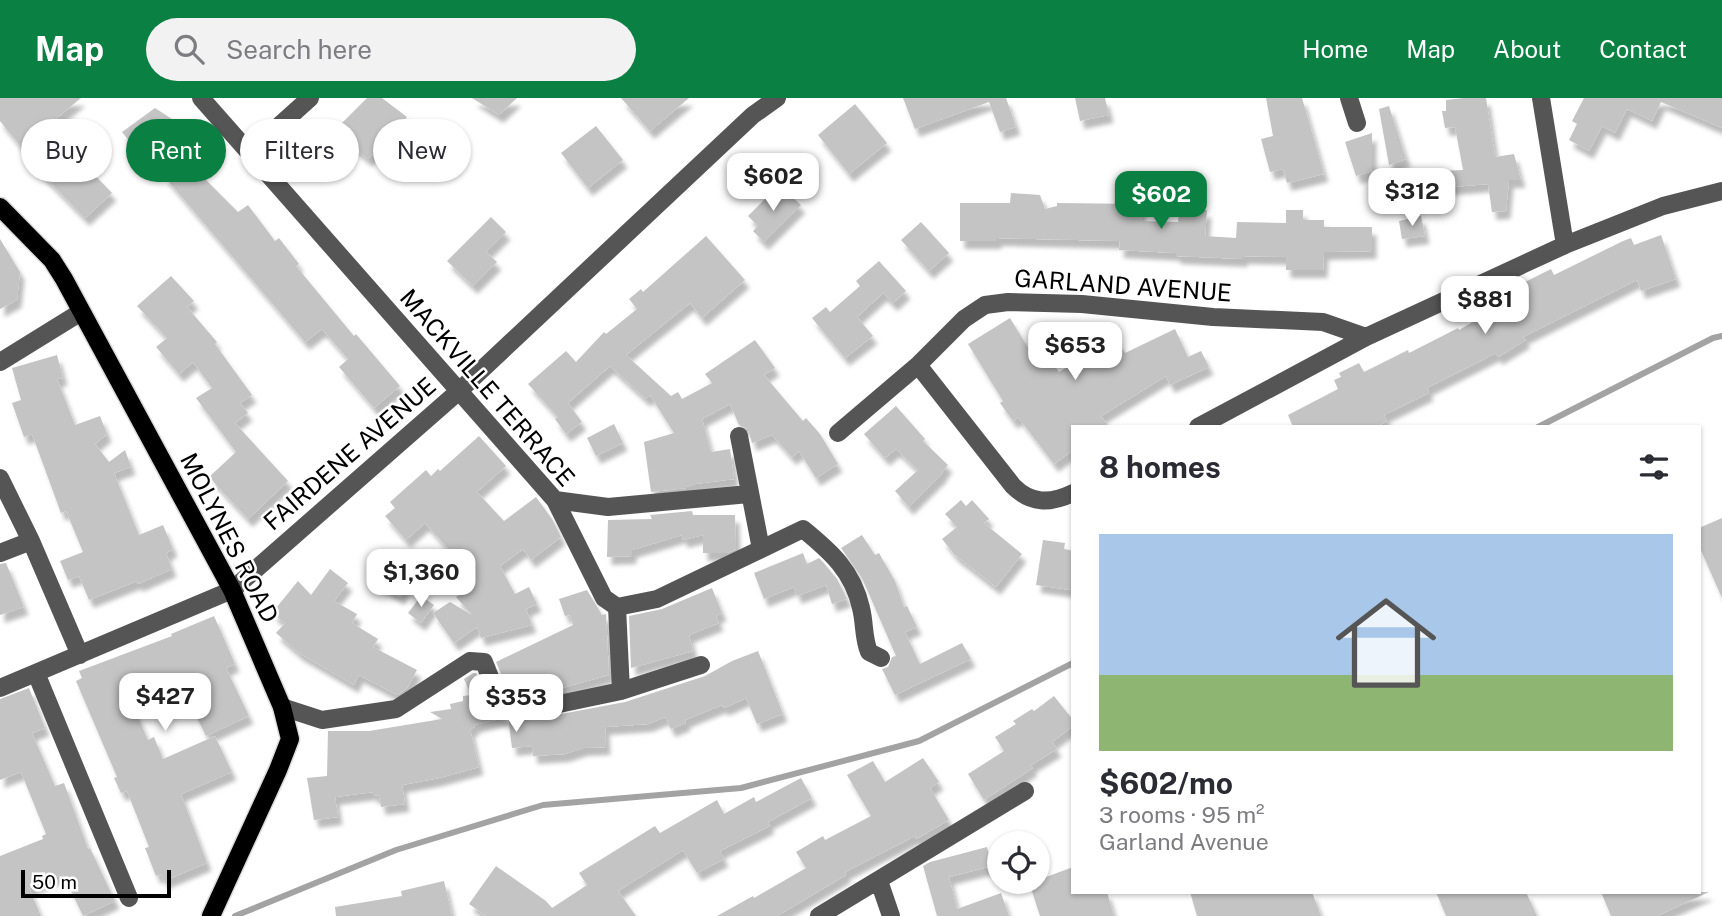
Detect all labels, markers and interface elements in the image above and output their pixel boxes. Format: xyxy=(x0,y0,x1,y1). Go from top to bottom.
search box xyxy=(146,18,636,81)
text: Map xyxy=(35,30,104,68)
icon: search xyxy=(170,30,208,68)
text: Search here xyxy=(226,34,372,65)
text: Home xyxy=(1302,35,1368,63)
text: Map xyxy=(1406,35,1455,63)
text: About xyxy=(1493,35,1561,63)
text: Contact xyxy=(1599,35,1687,63)
chip: Buy xyxy=(21,119,112,182)
chip: Rent xyxy=(126,119,226,182)
chip: Filters xyxy=(240,119,359,182)
chip: New xyxy=(373,119,471,182)
pin: $602 xyxy=(732,153,814,213)
text: $602 xyxy=(743,162,803,189)
pin: $312 xyxy=(1371,169,1453,228)
pin: $602 xyxy=(1120,172,1202,231)
text: $312 xyxy=(1384,177,1440,204)
text: $602 xyxy=(1131,180,1191,207)
street label: GARLAND AVENUE xyxy=(1013,263,1233,307)
pin: $881 xyxy=(1444,276,1526,336)
street label: MACKVILLE TERRACE xyxy=(395,283,581,491)
text: $881 xyxy=(1457,285,1513,312)
pin: $653 xyxy=(1034,322,1116,382)
text: $653 xyxy=(1044,331,1106,358)
street label: FAIRDENE AVENUE xyxy=(258,371,441,535)
street label: MOLYNES ROAD xyxy=(175,448,285,627)
icon: filters xyxy=(1635,448,1673,486)
text: 8 homes xyxy=(1099,449,1221,485)
pin: $1,360 xyxy=(364,550,478,609)
text: $1,360 xyxy=(382,558,460,585)
icon: home xyxy=(1323,580,1449,706)
pin: $427 xyxy=(124,674,206,733)
pin: $353 xyxy=(475,674,557,734)
text: $427 xyxy=(135,682,195,709)
text: $353 xyxy=(485,683,547,710)
text: $602/mo xyxy=(1099,765,1233,801)
text: 3 rooms · 95 m² xyxy=(1099,801,1265,828)
text: Garland Avenue xyxy=(1099,828,1269,855)
map controls xyxy=(987,831,1050,894)
button: locate xyxy=(987,831,1050,894)
scale bar xyxy=(21,867,172,899)
text: 50 m xyxy=(32,871,77,893)

